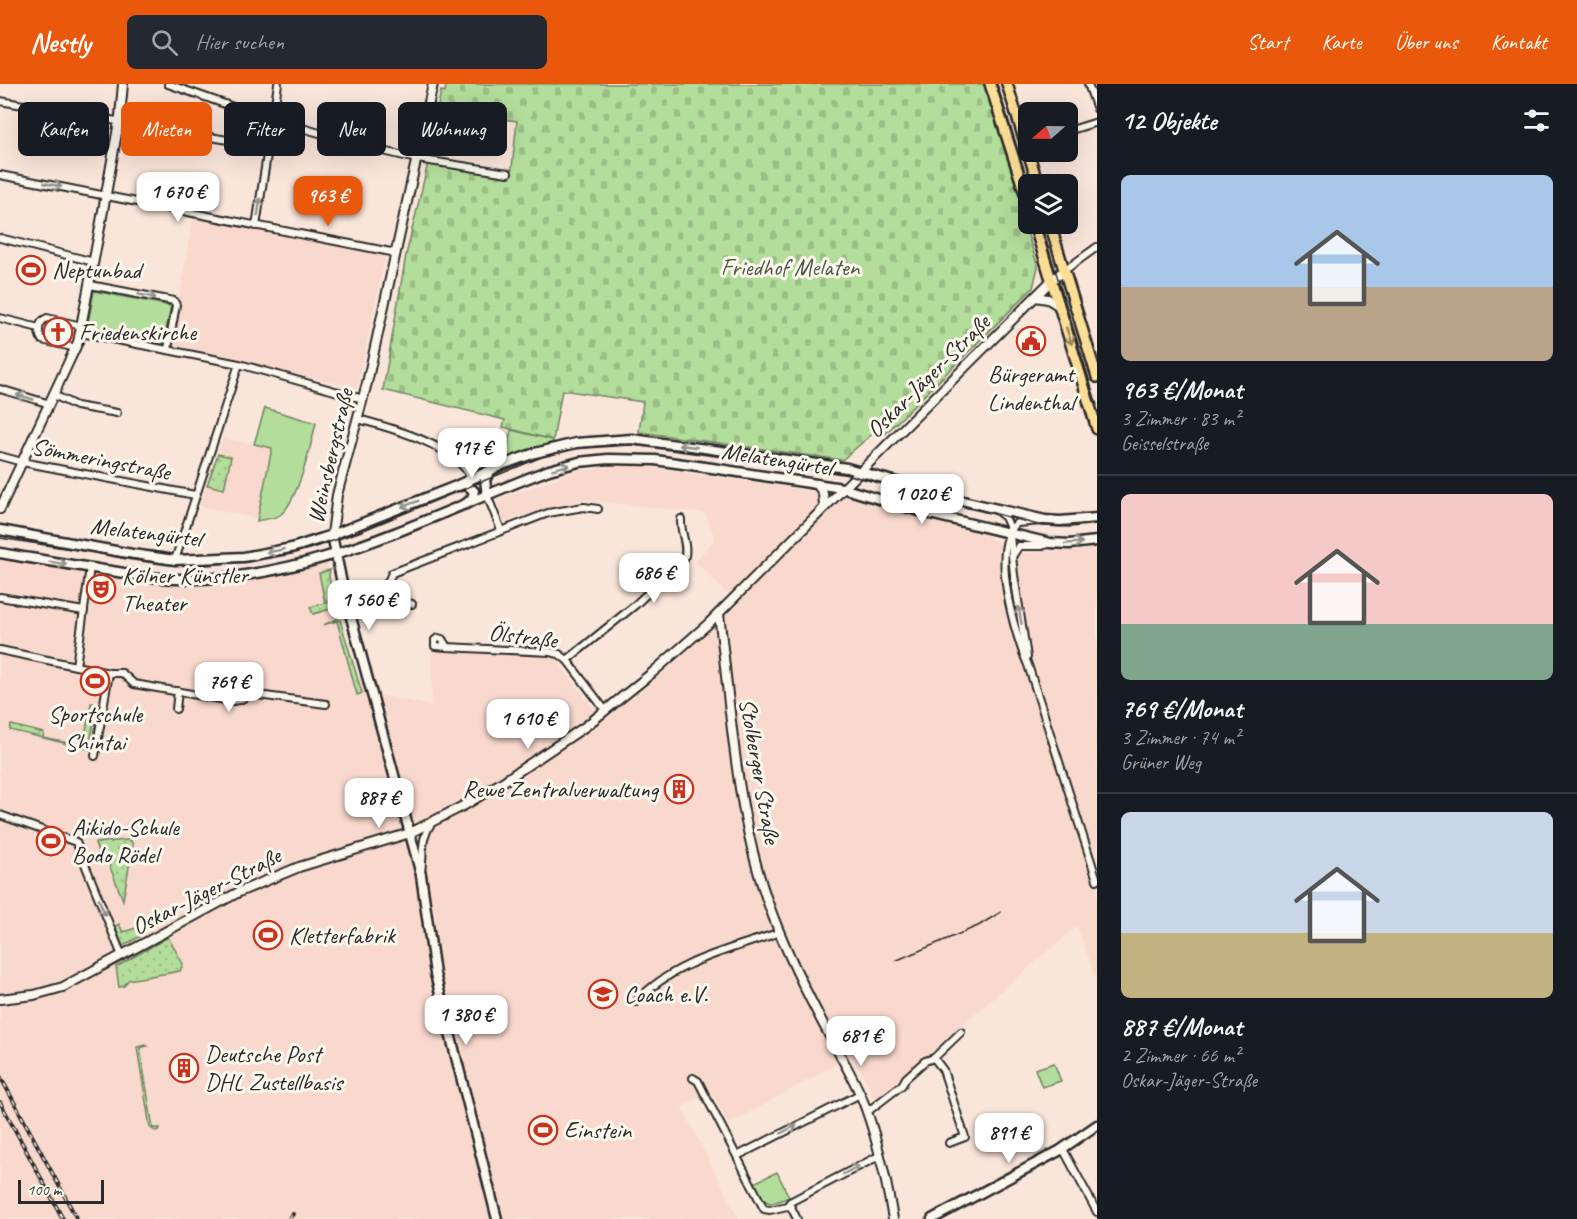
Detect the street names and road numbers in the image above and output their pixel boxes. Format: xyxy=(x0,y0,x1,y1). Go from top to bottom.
street label: Oskar-Jäger-Straße xyxy=(860,306,998,444)
street label: Weinsbergstraße xyxy=(300,384,360,526)
street label: Sömmeringstraße xyxy=(29,431,175,488)
street label: Melatengürtel xyxy=(720,435,838,483)
street label: Melatengürtel xyxy=(89,510,207,554)
street label: Ölstraße xyxy=(487,617,561,655)
street label: Stolberger Straße xyxy=(732,696,788,848)
street label: Oskar-Jäger-Straße xyxy=(126,840,287,941)

